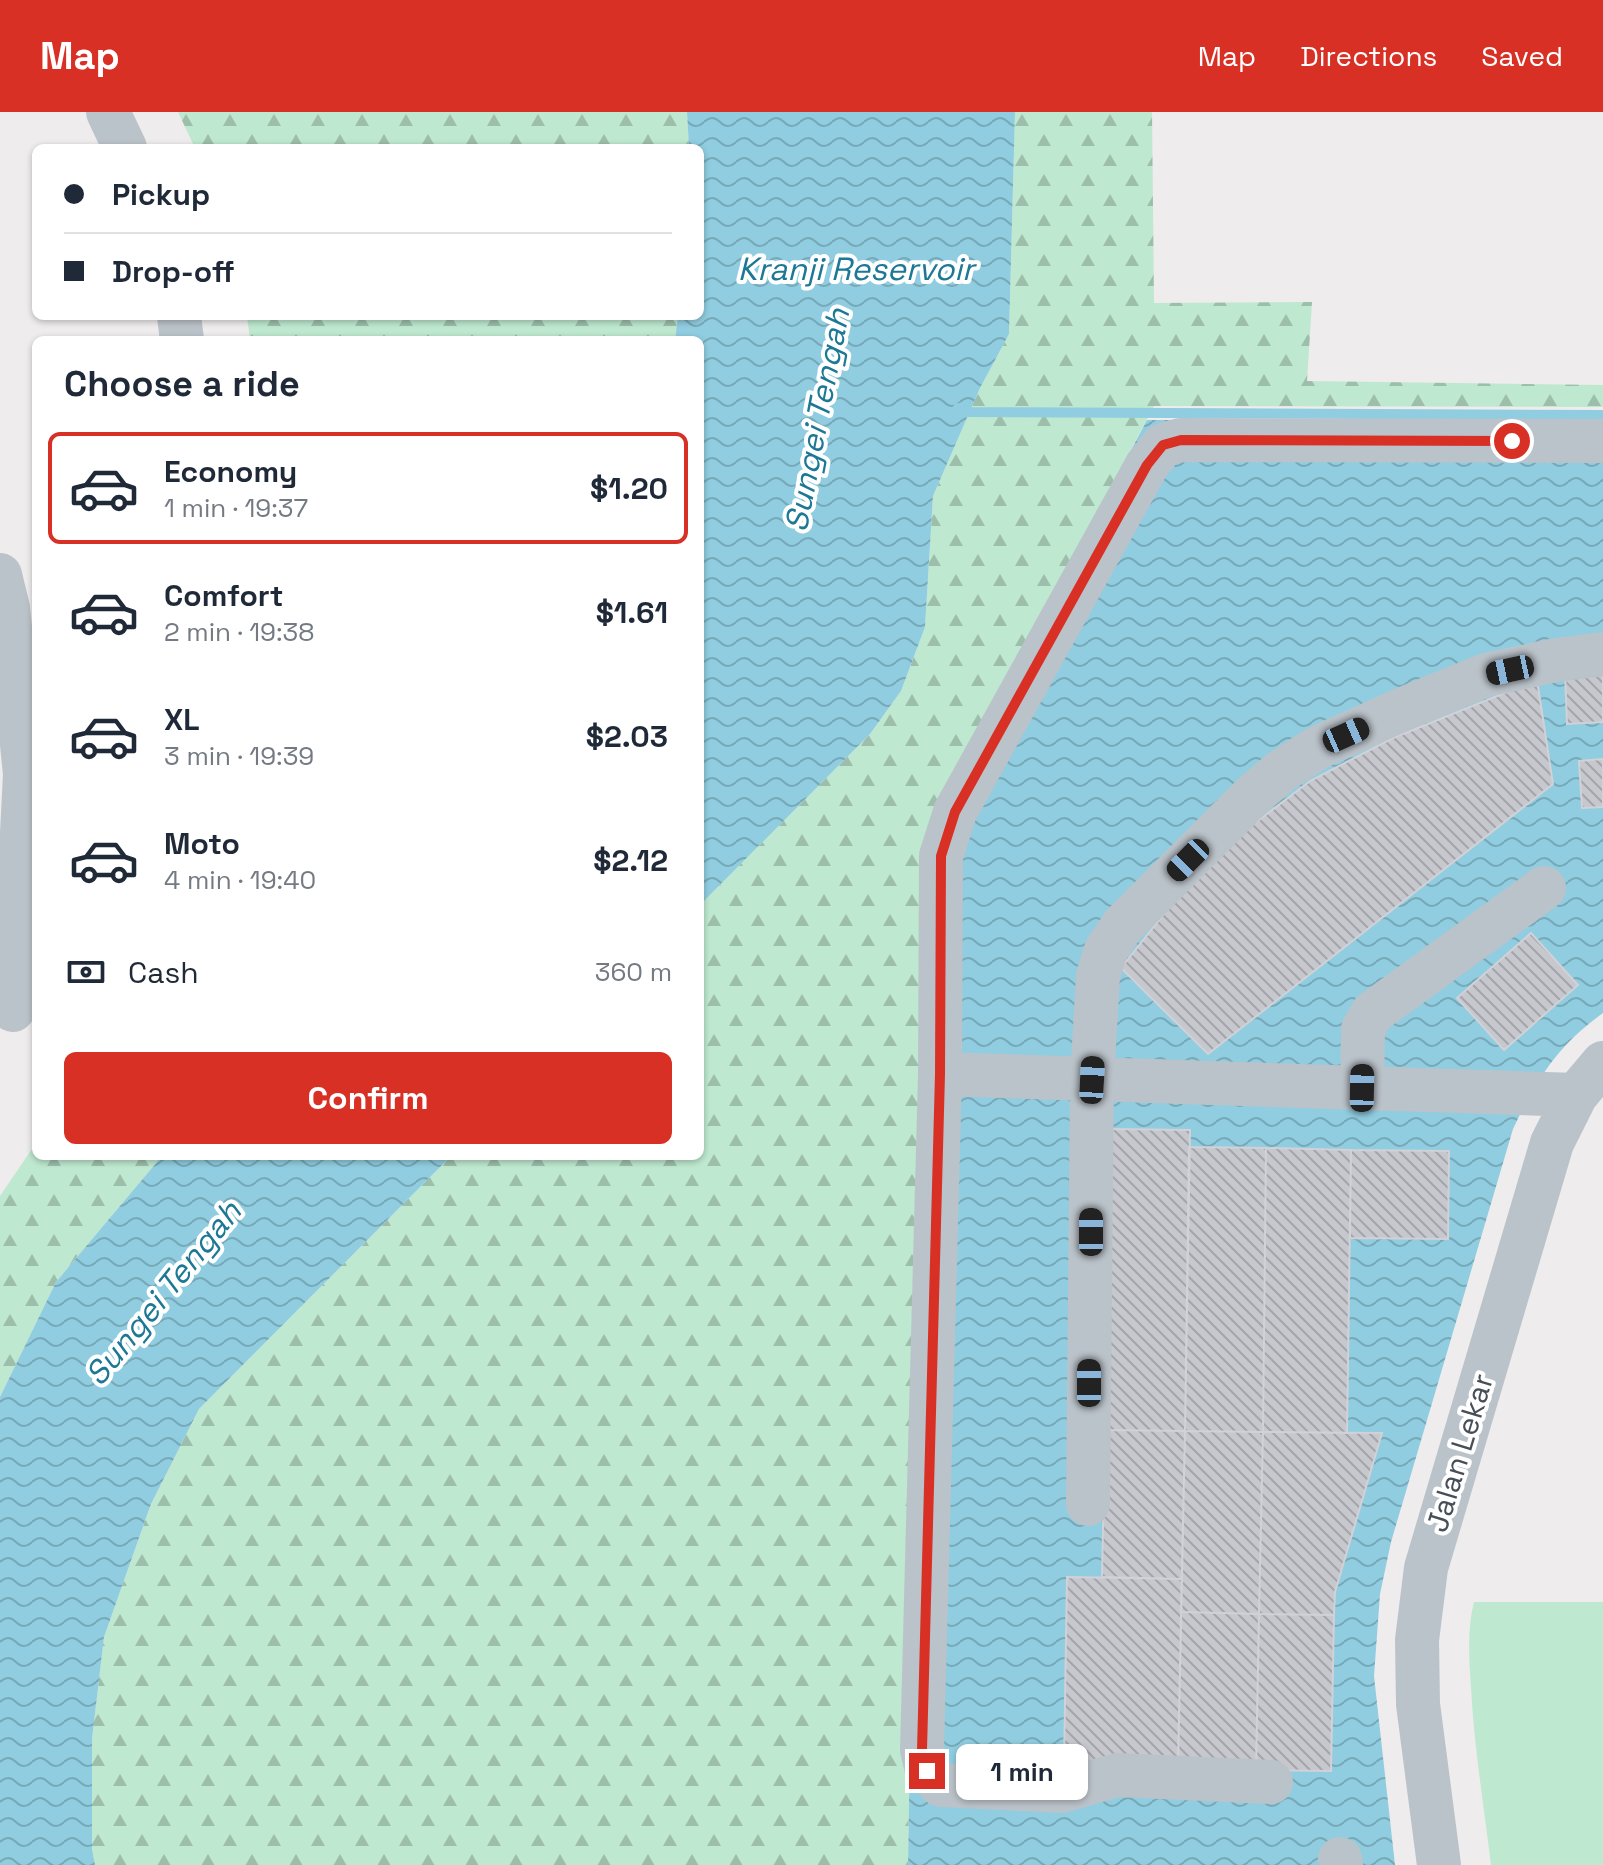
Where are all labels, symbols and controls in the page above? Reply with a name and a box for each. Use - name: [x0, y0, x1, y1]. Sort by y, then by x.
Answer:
- text: Map: [40, 32, 120, 80]
- text: Map: [1198, 38, 1256, 74]
- text: Directions: [1300, 38, 1437, 74]
- text: Saved: [1481, 38, 1563, 74]
- text: Pickup: [112, 175, 210, 214]
- water label: Kranji Reservoir: [738, 249, 977, 289]
- text: Drop-off: [112, 252, 235, 291]
- water label: Sungei Tengah: [776, 304, 858, 535]
- text: Choose a ride: [64, 361, 300, 407]
- route start: [1494, 423, 1530, 459]
- icon: car: [68, 452, 140, 524]
- text: Economy: [164, 452, 297, 491]
- text: $1.20: [590, 469, 668, 508]
- text: 1 min · 19:37: [164, 491, 308, 525]
- icon: car: [68, 576, 140, 648]
- text: Comfort: [164, 576, 283, 615]
- text: $1.61: [596, 593, 668, 632]
- text: 2 min · 19:38: [164, 615, 315, 649]
- car: [1484, 653, 1536, 687]
- icon: car: [68, 700, 140, 772]
- text: XL: [164, 700, 200, 739]
- car: [1319, 714, 1373, 756]
- text: $2.03: [586, 717, 668, 756]
- text: 3 min · 19:39: [164, 739, 314, 773]
- icon: car: [68, 824, 140, 896]
- text: Moto: [164, 824, 240, 863]
- car: [1163, 835, 1213, 885]
- text: $2.12: [593, 841, 668, 880]
- text: 4 min · 19:40: [164, 863, 316, 897]
- icon: cash: [64, 950, 108, 994]
- text: Cash: [128, 953, 199, 992]
- text: 360 m: [595, 955, 672, 989]
- button: Confirm: [64, 1052, 672, 1144]
- car: [1079, 1055, 1105, 1105]
- car: [1350, 1064, 1374, 1112]
- water label: Sungei Tengah: [76, 1191, 251, 1394]
- car: [1079, 1208, 1103, 1256]
- car: [1077, 1359, 1101, 1407]
- street label: Jalan Lekar: [1417, 1369, 1502, 1537]
- callout: 1 min: [955, 1743, 1087, 1799]
- route end: [909, 1753, 945, 1789]
- text: 1 min: [990, 1755, 1054, 1789]

